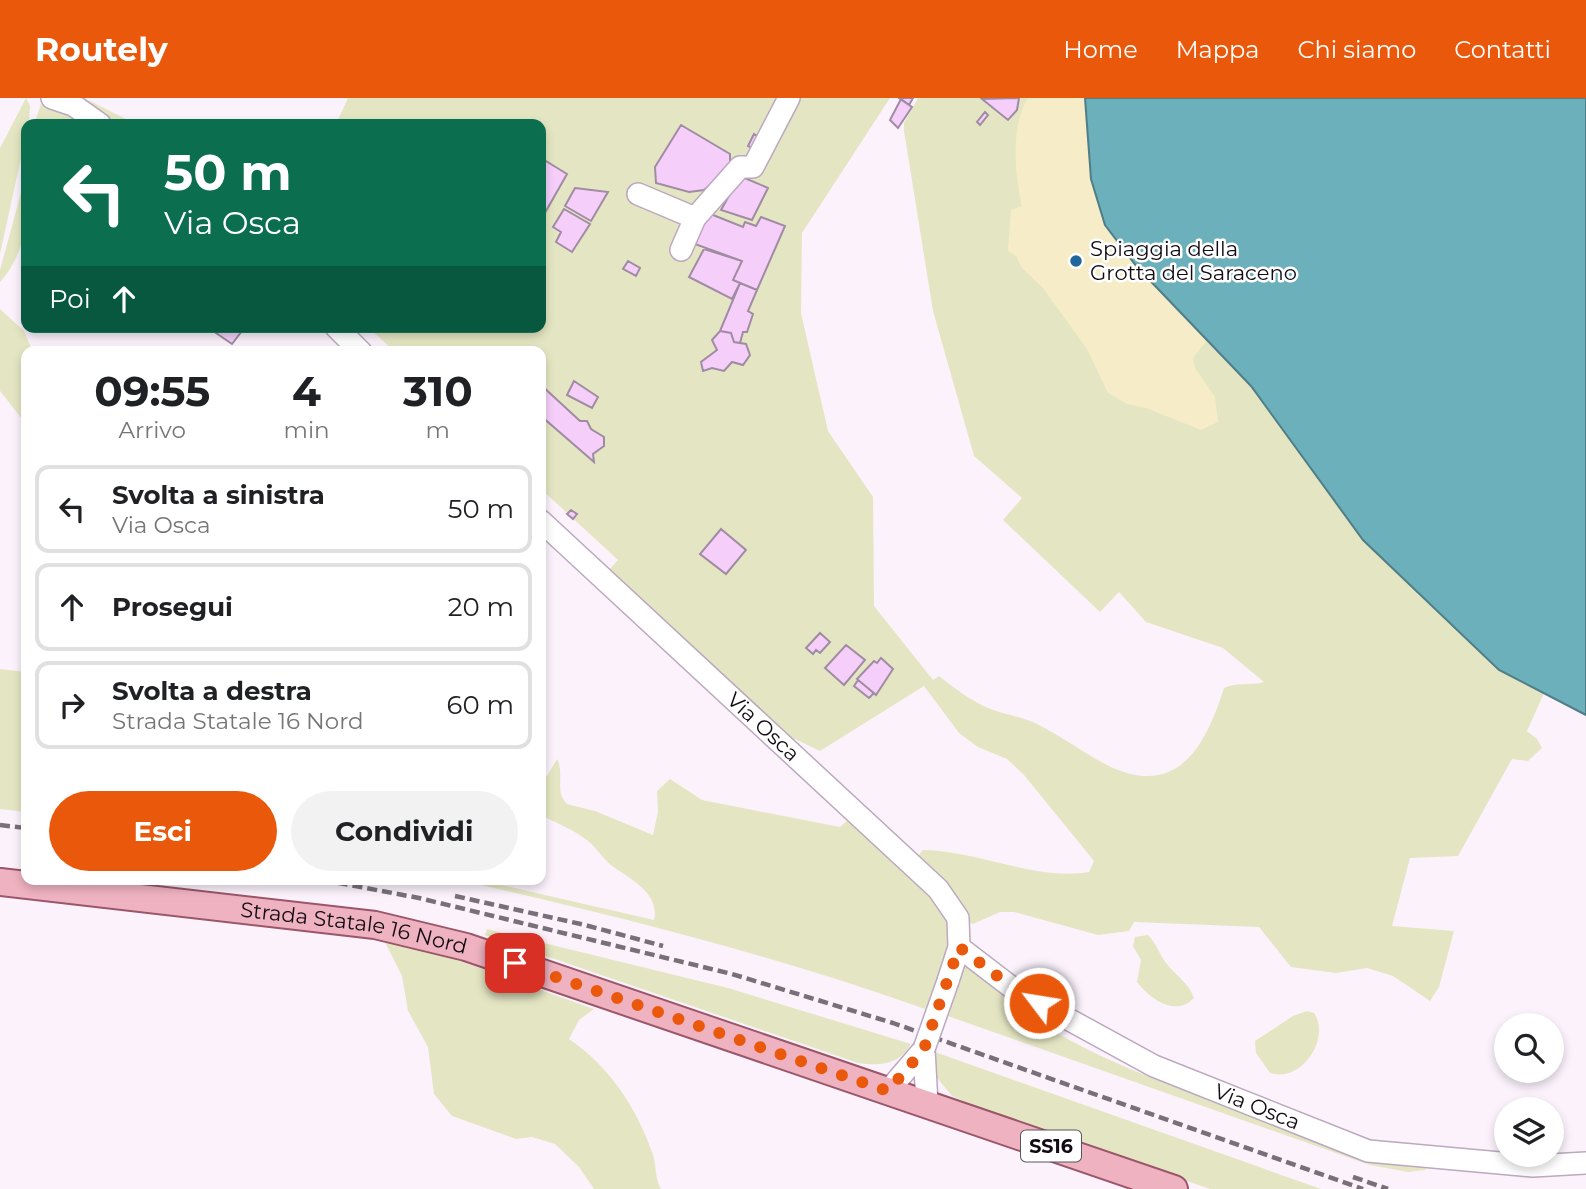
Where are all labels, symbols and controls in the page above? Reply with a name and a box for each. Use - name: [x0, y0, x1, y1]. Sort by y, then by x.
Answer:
- text: Routely: [35, 29, 168, 69]
- text: Home: [1063, 35, 1138, 64]
- text: Mappa: [1176, 35, 1259, 64]
- text: Chi siamo: [1297, 35, 1416, 64]
- text: Contatti: [1454, 35, 1551, 64]
- text: 50 m: [164, 143, 292, 202]
- icon: left: [49, 147, 140, 238]
- text: Via Osca: [164, 203, 301, 242]
- place label: Spiaggia della Grotta del Saraceno: [1090, 236, 1297, 285]
- marker: Spiaggia della Grotta del Saraceno: [1068, 253, 1084, 269]
- icon: ahead: [105, 280, 143, 318]
- text: Poi: [49, 283, 91, 315]
- text: 09:55: [94, 365, 210, 417]
- text: 4: [292, 365, 321, 417]
- text: 310: [403, 365, 473, 417]
- text: Arrivo: [119, 416, 186, 444]
- text: min: [284, 416, 330, 444]
- text: m: [426, 416, 450, 444]
- text: Svolta a sinistra: [112, 479, 325, 511]
- icon: left: [53, 490, 91, 528]
- text: 50 m: [448, 493, 514, 525]
- text: Via Osca: [112, 511, 210, 539]
- icon: ahead: [53, 588, 91, 626]
- text: Prosegui: [112, 591, 233, 623]
- text: 20 m: [448, 591, 514, 623]
- text: Svolta a destra: [112, 675, 312, 707]
- icon: right: [53, 686, 91, 724]
- street label: Via Osca: [722, 687, 805, 766]
- text: 60 m: [447, 689, 514, 721]
- text: Strada Statale 16 Nord: [112, 707, 364, 735]
- button: Esci: [49, 791, 277, 871]
- button: Condividi: [291, 791, 518, 871]
- street label: Strada Statale 16 Nord: [239, 897, 470, 959]
- pin: [485, 933, 545, 993]
- icon: arrive: [496, 944, 534, 982]
- position arrow: [1002, 966, 1076, 1040]
- map controls: [1494, 1013, 1564, 1167]
- button: search: [1494, 1013, 1564, 1083]
- street label: Via Osca: [1211, 1078, 1304, 1135]
- button: layers: [1494, 1097, 1564, 1167]
- road number: SS16: [1021, 1130, 1081, 1162]

